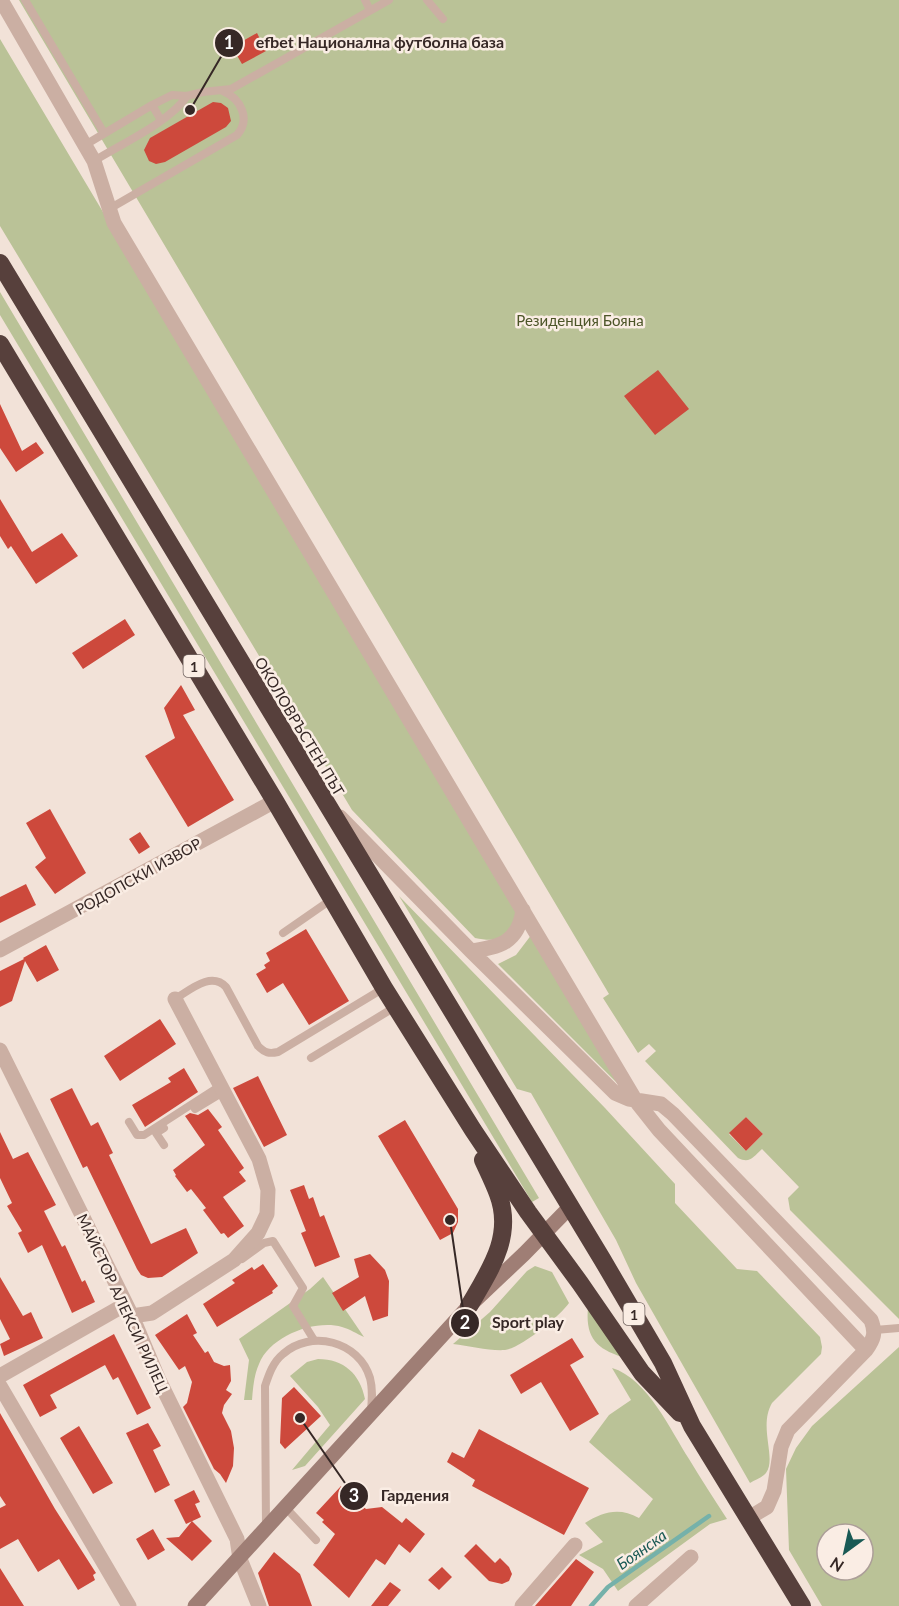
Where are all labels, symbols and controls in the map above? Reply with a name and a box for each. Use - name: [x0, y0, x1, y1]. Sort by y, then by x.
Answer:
- callout: efbet Национална футболна база: [214, 26, 516, 60]
- text: 1: [224, 31, 234, 53]
- text: efbet Национална футболна база: [256, 32, 504, 51]
- park label: Резиденция Бояна: [516, 311, 644, 329]
- street label: ОКОЛОВРЪСТЕН ПЪТ: [251, 653, 349, 799]
- road number: 1: [184, 655, 204, 677]
- street label: РОДОПСКИ ИЗВОР: [72, 834, 204, 918]
- street label: МАЙСТОР АЛЕКСИ РИЛЕЦ: [74, 1211, 173, 1396]
- road number: 1: [624, 1303, 644, 1325]
- callout: Sport play: [450, 1306, 576, 1340]
- text: 2: [460, 1311, 470, 1333]
- text: Sport play: [492, 1312, 565, 1331]
- callout: Гардения: [339, 1479, 461, 1513]
- text: 3: [349, 1484, 359, 1506]
- text: Гардения: [381, 1485, 449, 1504]
- north arrow: [815, 1522, 875, 1582]
- water label: Боянска: [612, 1525, 670, 1573]
- text: N: [826, 1554, 847, 1576]

